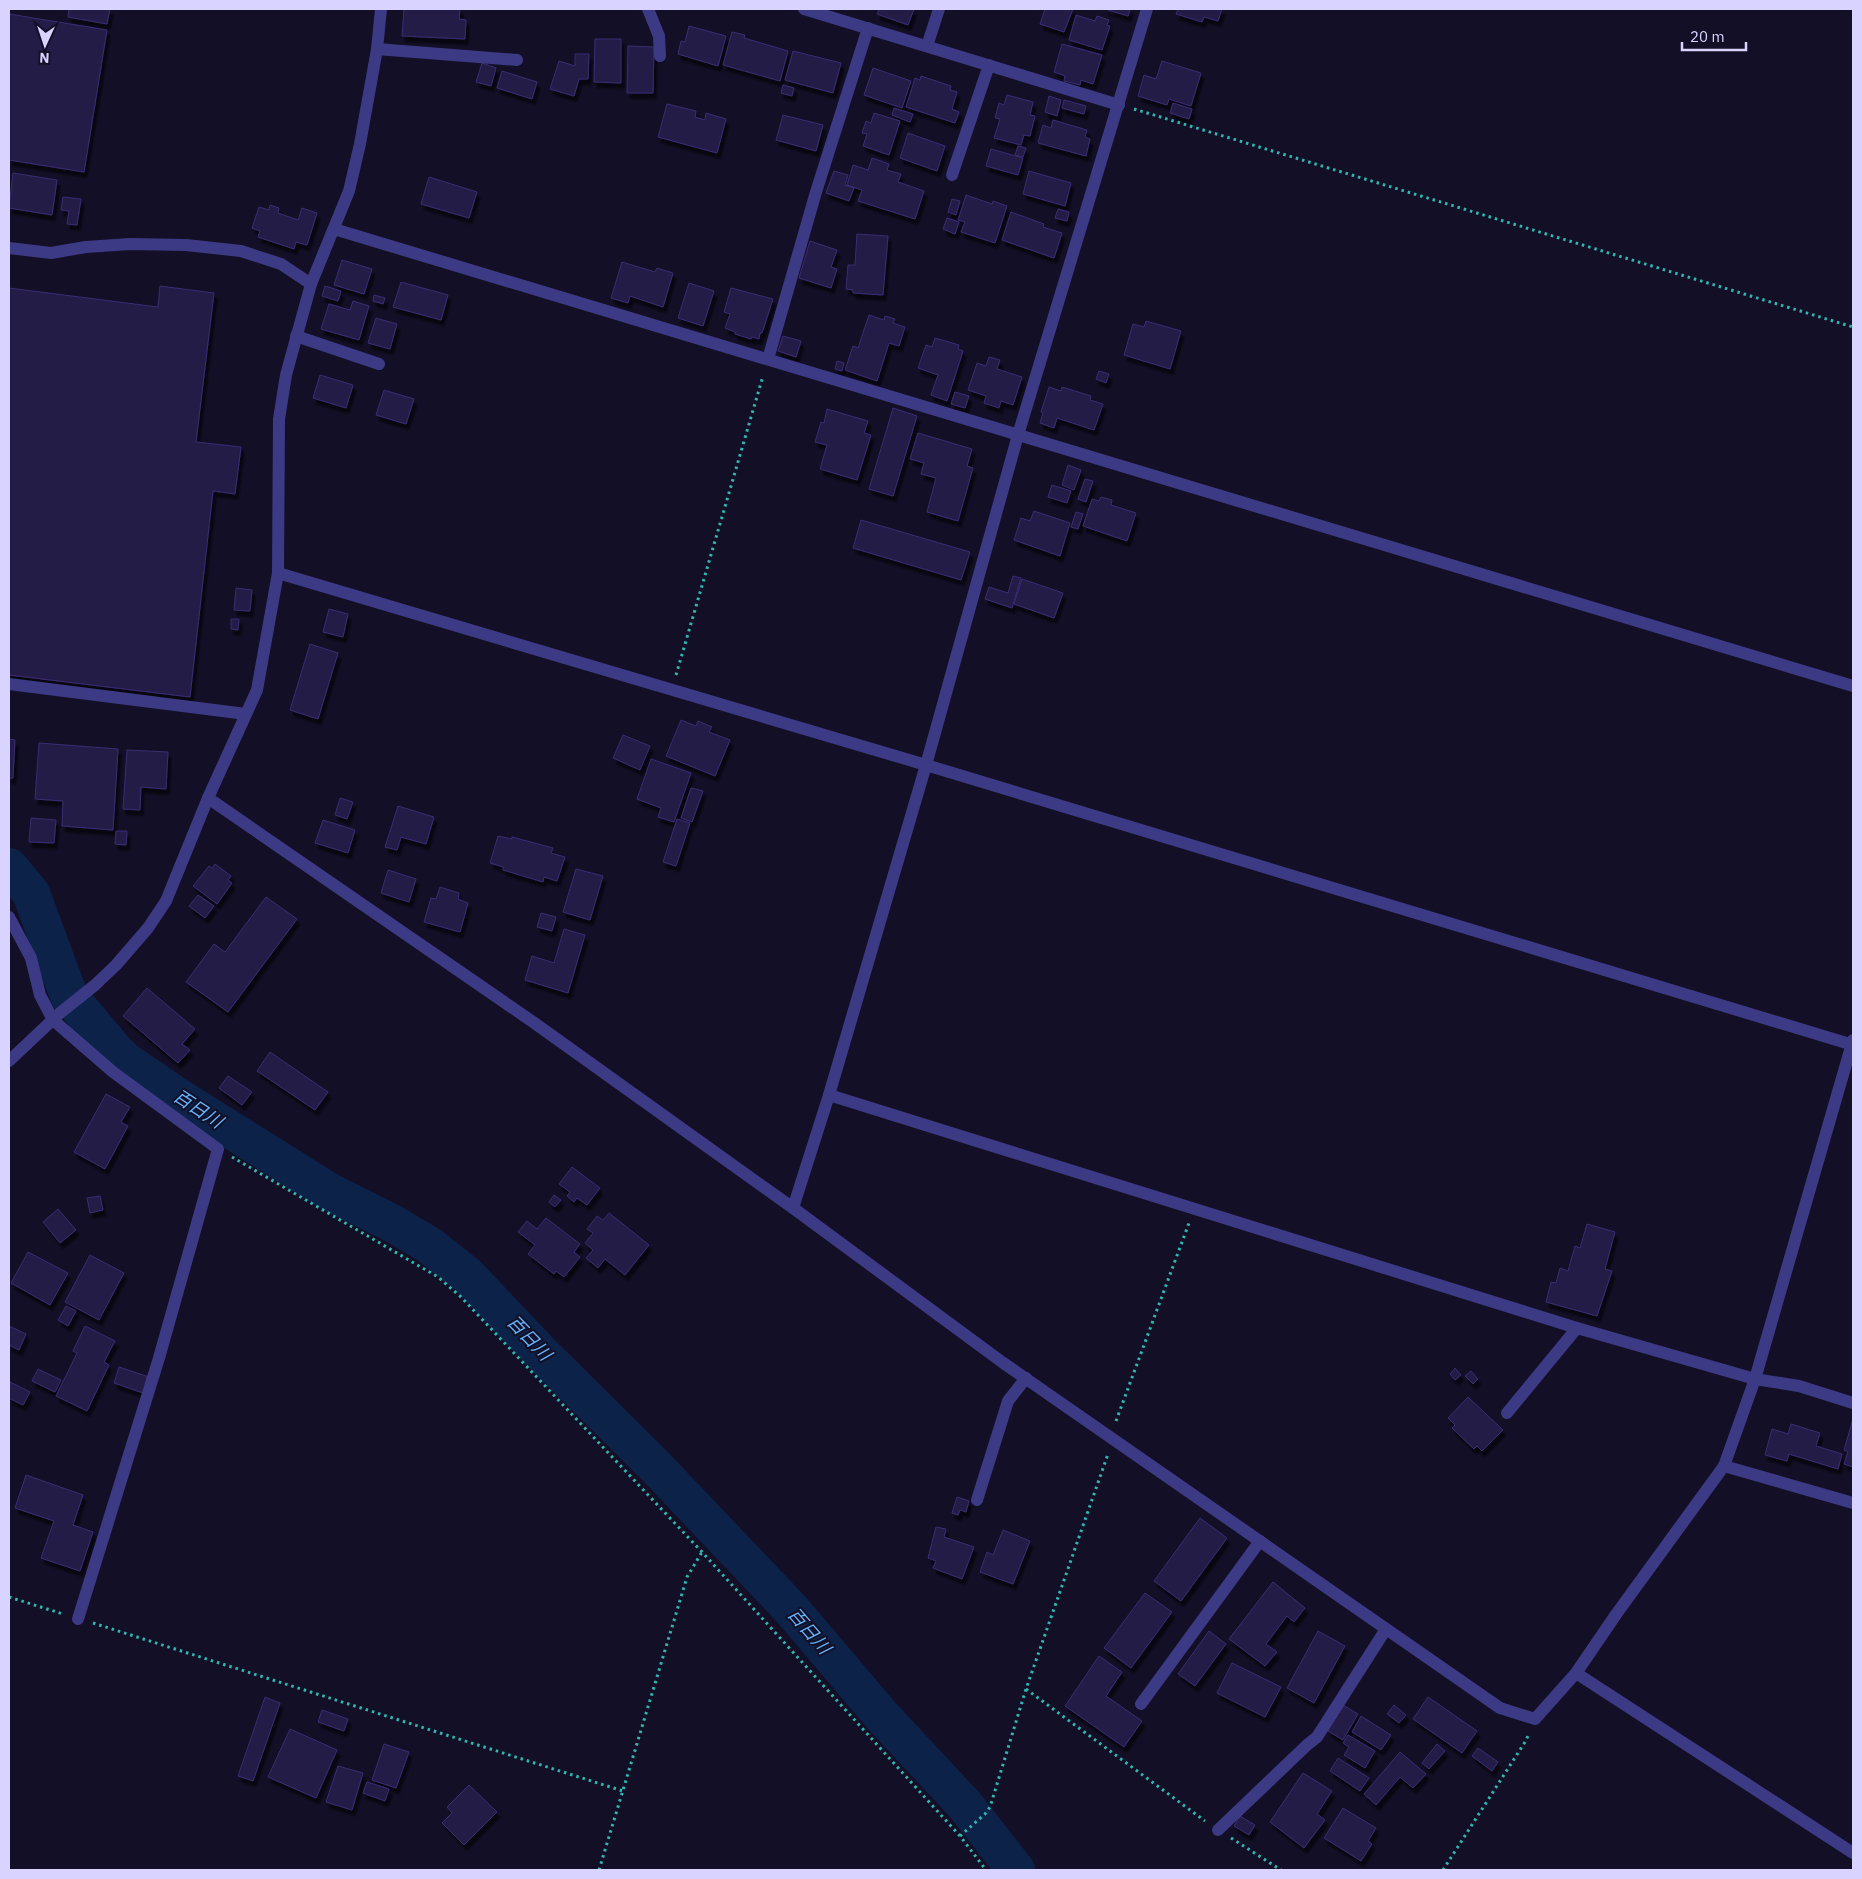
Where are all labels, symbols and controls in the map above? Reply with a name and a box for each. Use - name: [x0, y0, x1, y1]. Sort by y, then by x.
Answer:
- north arrow: [20, 20, 70, 70]
- scale bar: [1682, 20, 1746, 52]
- text: 20 m: [1690, 27, 1725, 46]
- text: N: [39, 49, 50, 67]
- water label: 百日川: [169, 1084, 229, 1134]
- water label: 百日川: [502, 1310, 558, 1367]
- water label: 百日川: [783, 1603, 837, 1660]

